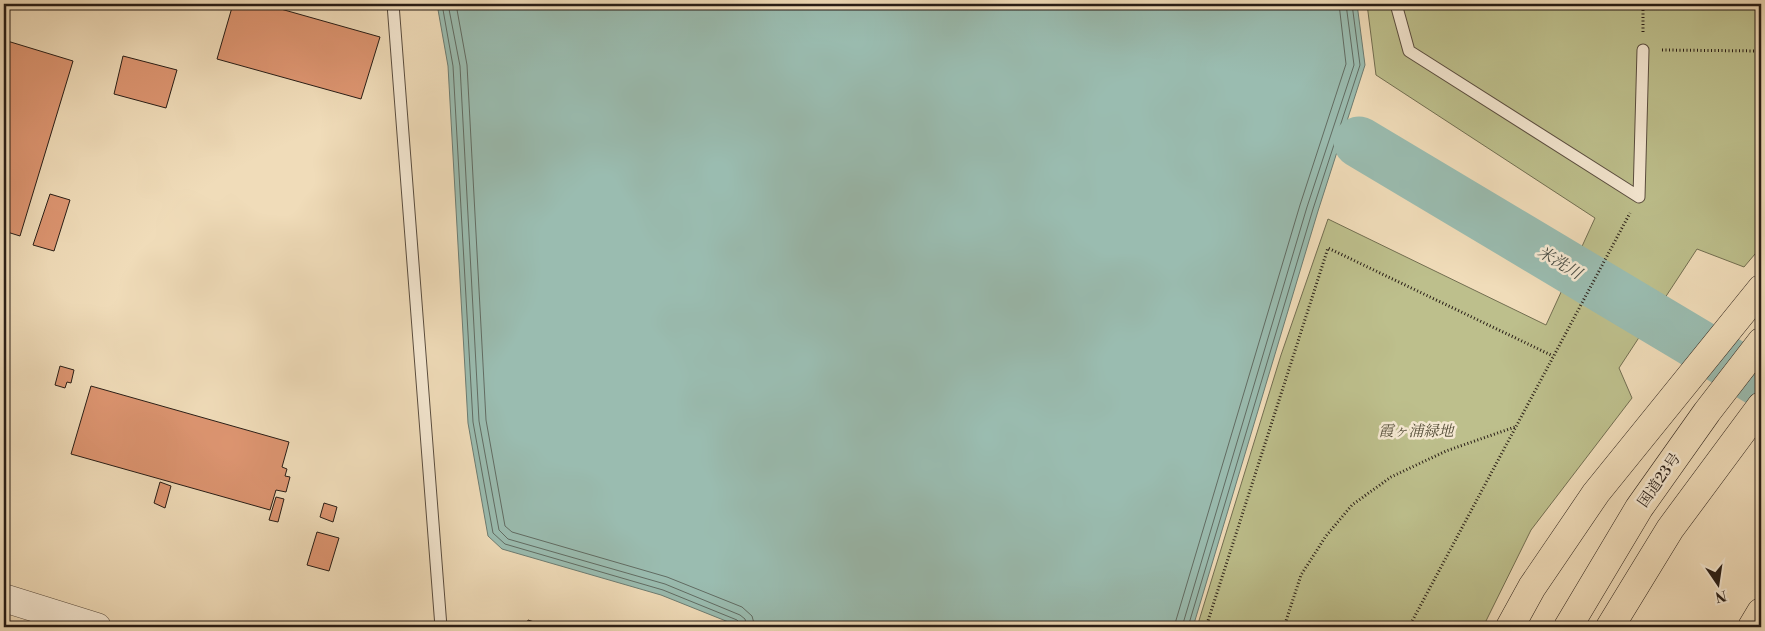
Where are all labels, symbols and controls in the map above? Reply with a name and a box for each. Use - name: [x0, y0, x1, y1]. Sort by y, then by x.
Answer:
- water label: 米洗川: [1534, 242, 1587, 285]
- park label: 霞ヶ浦緑地: [1378, 422, 1455, 441]
- street label: 国道23号: [1634, 450, 1685, 511]
- north arrow: [1692, 558, 1742, 608]
- text: N: [1713, 586, 1728, 606]

